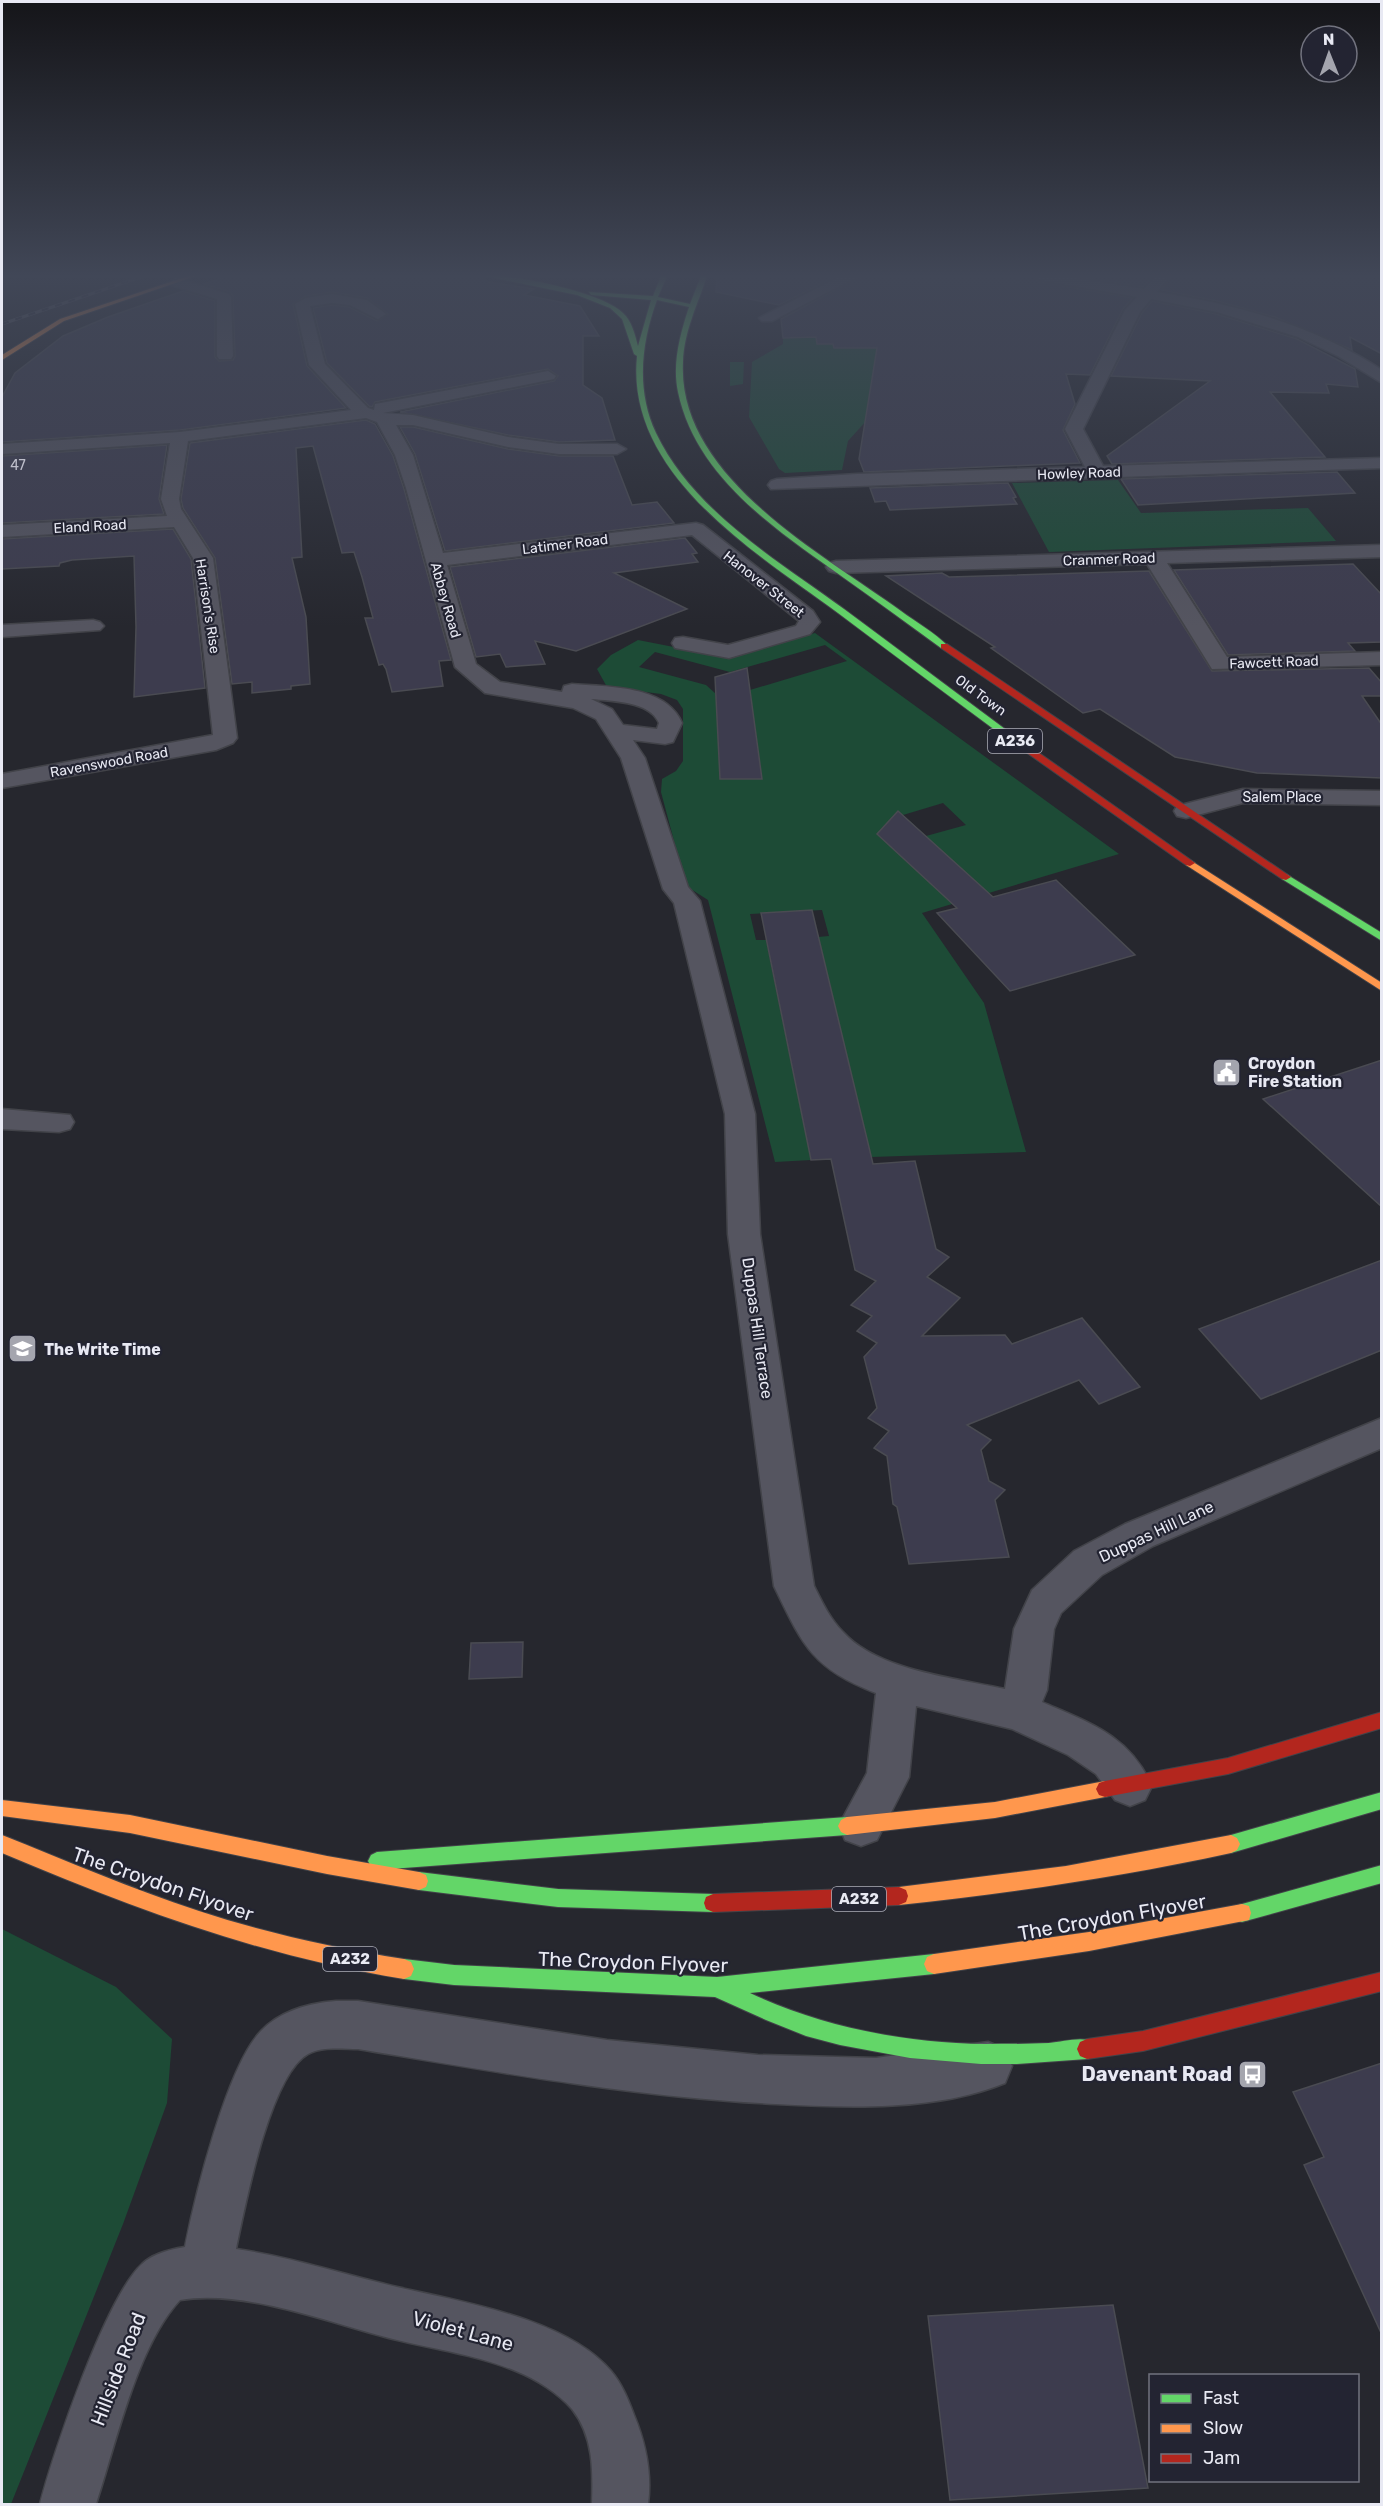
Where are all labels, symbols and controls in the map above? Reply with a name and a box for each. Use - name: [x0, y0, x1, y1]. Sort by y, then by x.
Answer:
- north arrow: [1299, 24, 1359, 84]
- text: N: [1323, 30, 1335, 49]
- house number: 47: [10, 457, 26, 474]
- street label: Howley Road: [1037, 464, 1121, 483]
- street label: Eland Road: [53, 516, 127, 537]
- street label: Latimer Road: [521, 531, 609, 558]
- street label: Hanover Street: [720, 547, 808, 622]
- street label: Cranmer Road: [1062, 549, 1156, 570]
- street label: Harrison's Rise: [192, 557, 223, 655]
- street label: Abbey Road: [427, 561, 464, 640]
- street label: Fawcett Road: [1229, 652, 1319, 673]
- street label: Old Town: [952, 671, 1009, 720]
- road number: A236: [988, 729, 1042, 753]
- street label: Ravenswood Road: [49, 744, 169, 781]
- street label: Salem Place: [1242, 789, 1322, 806]
- place label: Croydon Fire Station: [1248, 1054, 1342, 1091]
- public building icon: Croydon Fire Station: [1211, 1056, 1243, 1088]
- street label: Duppas Hill Terrace: [738, 1256, 777, 1400]
- school or university icon: The Write Time: [7, 1333, 39, 1365]
- place label: The Write Time: [44, 1340, 161, 1359]
- street label: Duppas Hill Lane: [1096, 1497, 1217, 1566]
- street label: The Croydon Flyover: [69, 1842, 257, 1926]
- road number: A232: [832, 1887, 886, 1911]
- street label: The Croydon Flyover: [1016, 1889, 1208, 1945]
- road number: A232: [323, 1947, 377, 1971]
- street label: The Croydon Flyover: [538, 1947, 729, 1977]
- bus stop icon: Davenant Road: [1237, 2058, 1269, 2090]
- place label: Davenant Road: [1081, 2062, 1232, 2086]
- street label: Violet Lane: [410, 2306, 516, 2356]
- street label: Hillside Road: [85, 2309, 151, 2429]
- legend: [1149, 2374, 1359, 2482]
- text: Fast: [1203, 2387, 1239, 2409]
- text: Slow: [1203, 2417, 1243, 2439]
- text: Jam: [1203, 2447, 1240, 2469]

